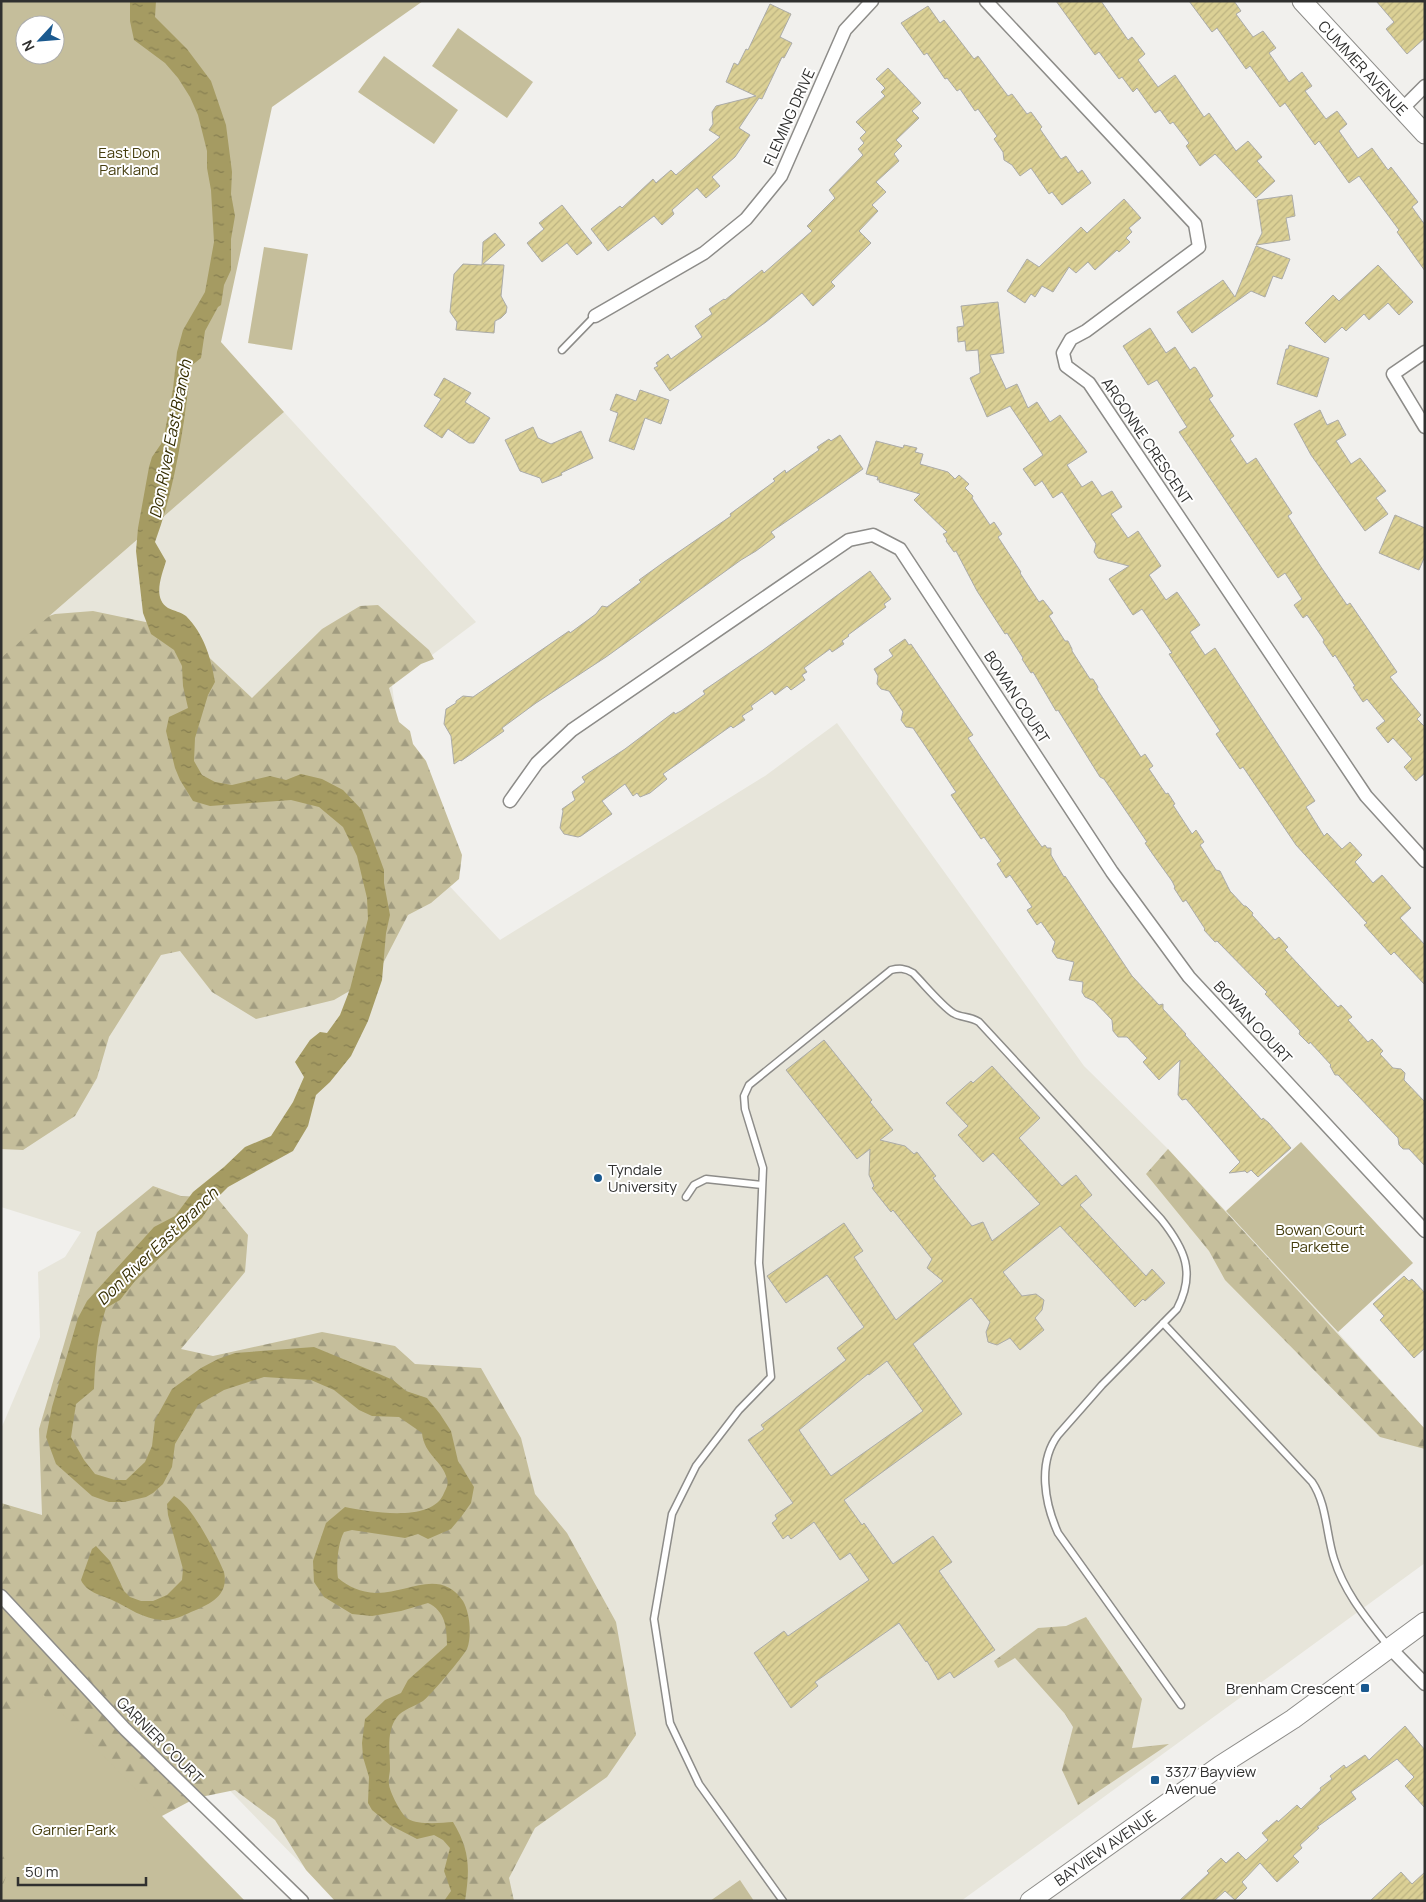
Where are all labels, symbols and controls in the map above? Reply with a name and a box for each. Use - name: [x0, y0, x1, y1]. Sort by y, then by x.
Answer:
- north arrow: [15, 15, 65, 65]
- street label: CUMMER AVENUE: [1313, 16, 1413, 120]
- text: N: [17, 37, 39, 55]
- street label: FLEMING DRIVE: [758, 65, 820, 169]
- park label: East Don Parkland: [98, 142, 160, 180]
- water label: Don River East Branch: [144, 357, 196, 520]
- street label: ARGONNE CRESCENT: [1097, 374, 1197, 508]
- street label: BOWAN COURT: [979, 647, 1055, 747]
- street label: BOWAN COURT: [1209, 976, 1297, 1068]
- place label: Tyndale University: [608, 1159, 677, 1197]
- marker: Tyndale University: [592, 1172, 604, 1184]
- water label: Don River East Branch: [92, 1182, 223, 1310]
- park label: Bowan Court Parkette: [1275, 1219, 1365, 1257]
- place label: Brenham Crescent: [1226, 1678, 1355, 1699]
- marker: Brenham Crescent: [1359, 1682, 1371, 1694]
- street label: GARNIER COURT: [112, 1692, 208, 1788]
- place label: 3377 Bayview Avenue: [1165, 1761, 1257, 1799]
- marker: 3377 Bayview Avenue: [1149, 1774, 1161, 1786]
- street label: BAYVIEW AVENUE: [1050, 1805, 1160, 1891]
- park label: Garnier Park: [32, 1819, 116, 1840]
- scale bar: [18, 1854, 145, 1886]
- text: 50 m: [25, 1861, 59, 1882]

